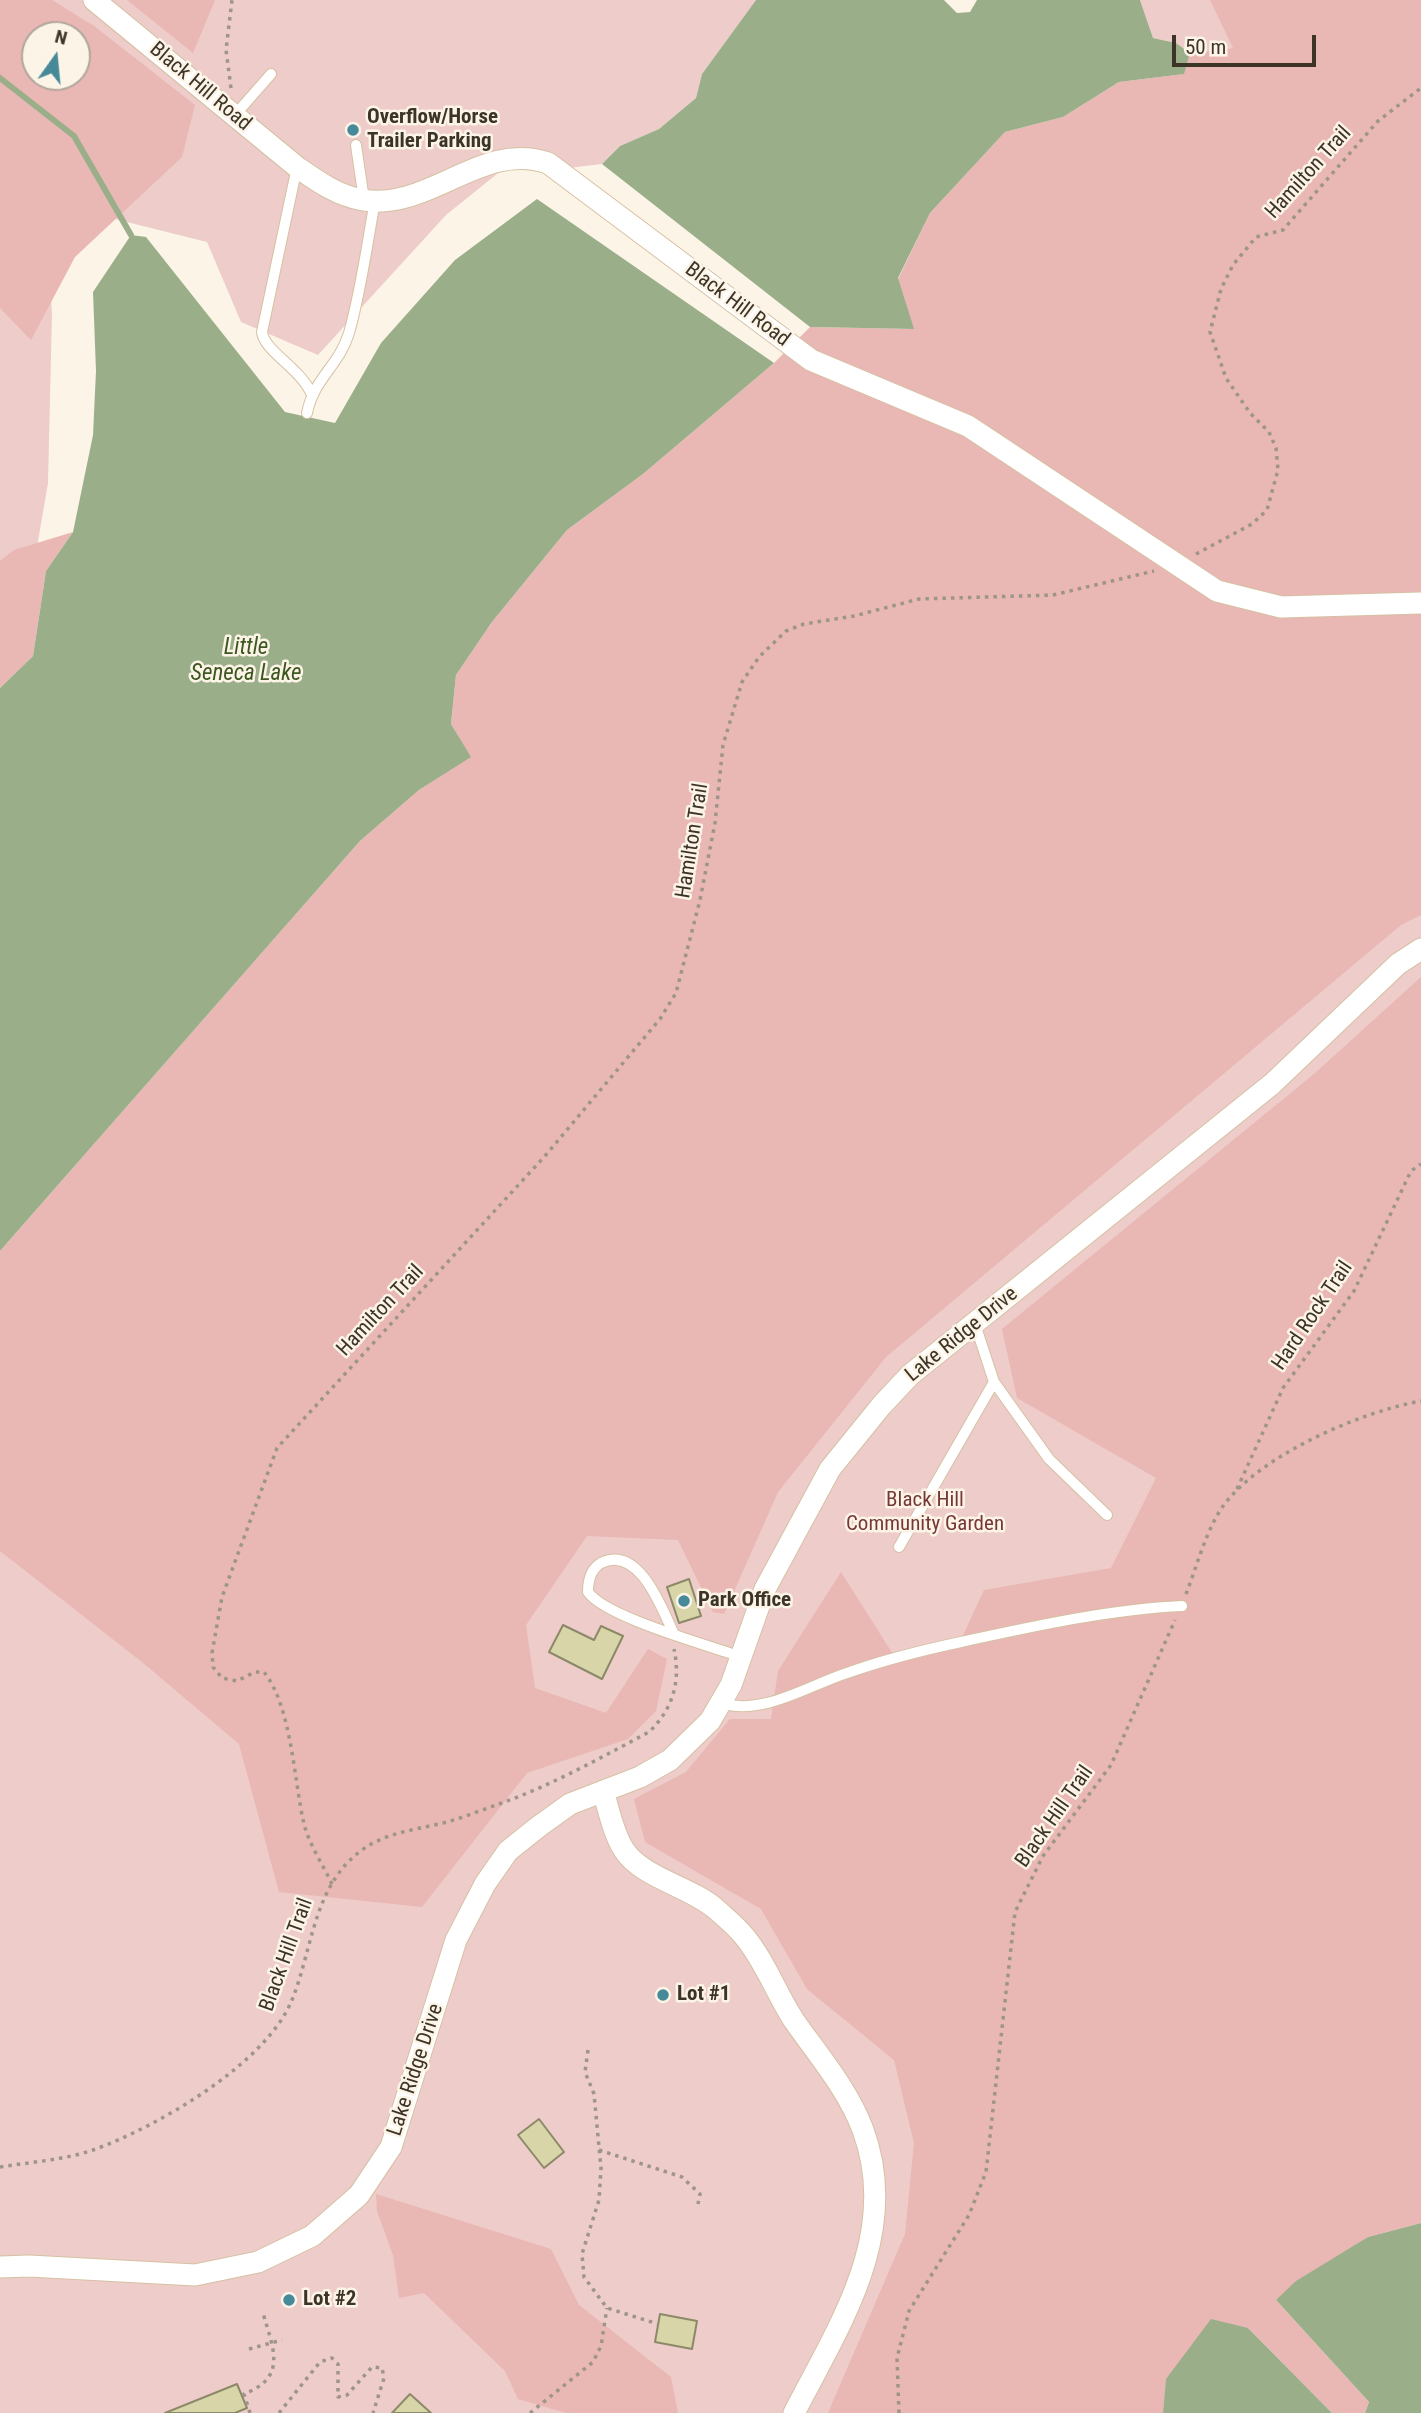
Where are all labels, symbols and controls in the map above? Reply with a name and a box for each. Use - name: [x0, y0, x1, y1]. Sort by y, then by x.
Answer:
- north arrow: [21, 21, 91, 91]
- scale bar: [1176, 21, 1320, 65]
- text: N: [52, 25, 70, 50]
- text: 50 m: [1185, 35, 1226, 59]
- street label: Black Hill Road: [144, 37, 256, 137]
- place label: Overflow/Horse Trailer Parking: [367, 105, 498, 155]
- street label: Hamilton Trail: [1261, 121, 1357, 225]
- marker: Overflow/Horse Trailer Parking: [345, 122, 361, 138]
- street label: Black Hill Road: [680, 257, 794, 353]
- water label: Little Seneca Lake: [190, 634, 302, 688]
- street label: Hamilton Trail: [671, 782, 715, 900]
- street label: Hard Rock Trail: [1267, 1257, 1359, 1375]
- street label: Hamilton Trail: [332, 1260, 430, 1362]
- street label: Lake Ridge Drive: [901, 1282, 1023, 1388]
- park label: Black Hill Community Garden: [846, 1488, 1004, 1538]
- place label: Park Office: [698, 1588, 791, 1614]
- marker: Park Office: [676, 1593, 692, 1609]
- street label: Black Hill Trail: [1011, 1761, 1099, 1873]
- street label: Black Hill Trail: [255, 1895, 319, 2015]
- place label: Lot #1: [677, 1982, 730, 2008]
- marker: Lot #1: [655, 1987, 671, 2003]
- street label: Lake Ridge Drive: [383, 2001, 449, 2139]
- place label: Lot #2: [303, 2287, 356, 2313]
- marker: Lot #2: [281, 2292, 297, 2308]

